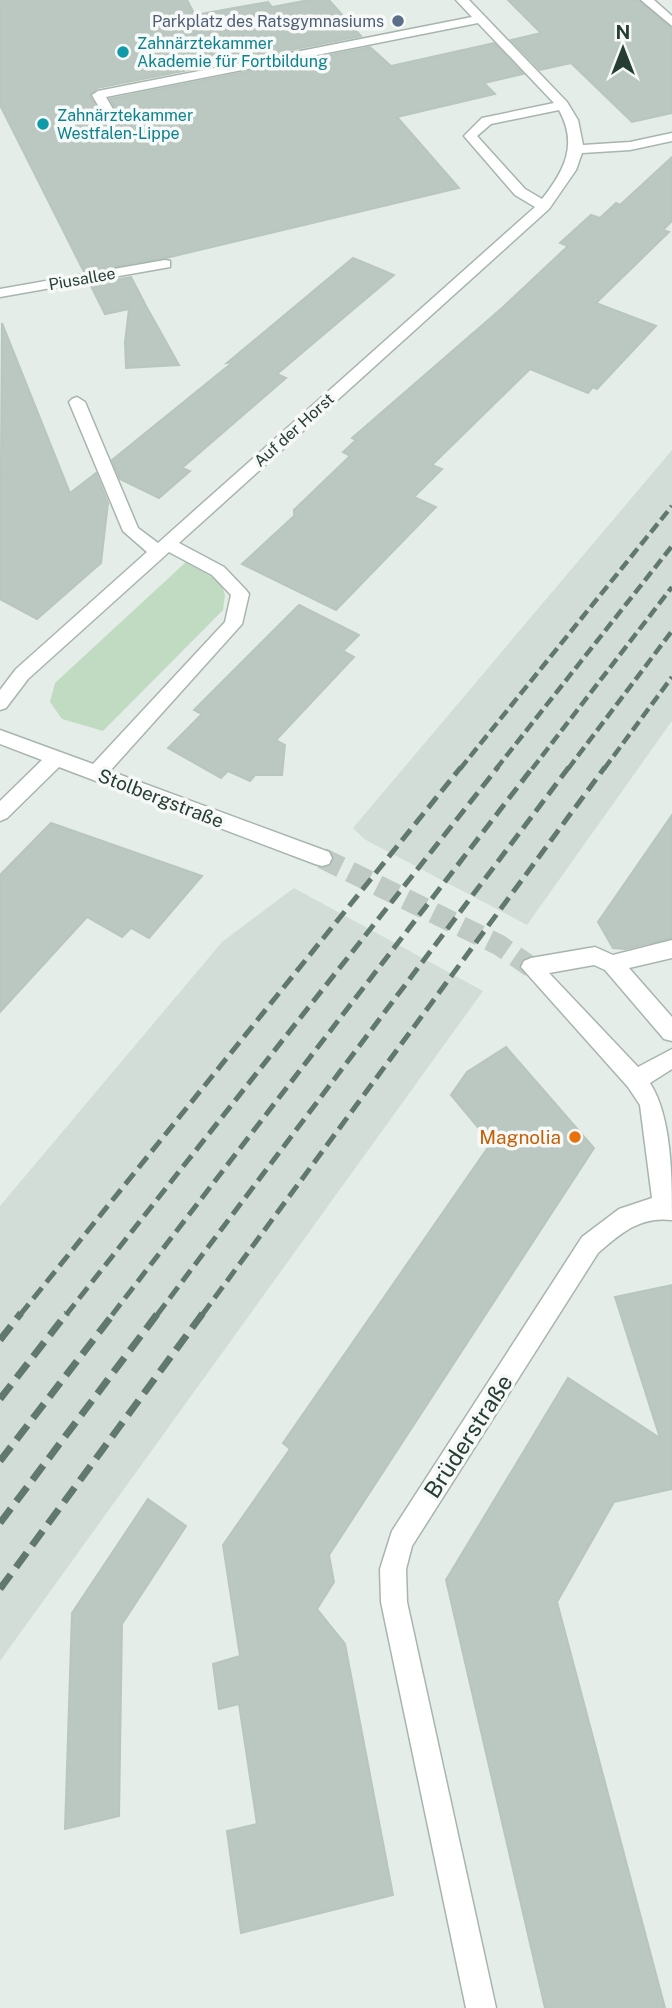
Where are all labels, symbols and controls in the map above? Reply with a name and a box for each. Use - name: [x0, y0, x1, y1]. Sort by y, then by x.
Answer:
- place label: Parkplatz des Ratsgymnasiums: [152, 12, 384, 31]
- marker: Parkplatz des Ratsgymnasiums: [390, 13, 406, 29]
- north arrow: [588, 14, 658, 84]
- text: N: [616, 21, 630, 43]
- place label: Zahnärztekammer Akademie für Fortbildung: [137, 34, 328, 71]
- marker: Zahnärztekammer Akademie für Fortbildung: [115, 44, 131, 60]
- place label: Zahnärztekammer Westfalen-Lippe: [57, 106, 193, 143]
- marker: Zahnärztekammer Westfalen-Lippe: [35, 116, 51, 132]
- street label: Piusallee: [47, 264, 117, 294]
- street label: Auf der Horst: [250, 389, 338, 471]
- street label: Stolbergstraße: [95, 764, 227, 832]
- place label: Magnolia: [479, 1126, 561, 1148]
- marker: Magnolia: [567, 1129, 583, 1145]
- street label: Brüderstraße: [418, 1369, 518, 1503]

